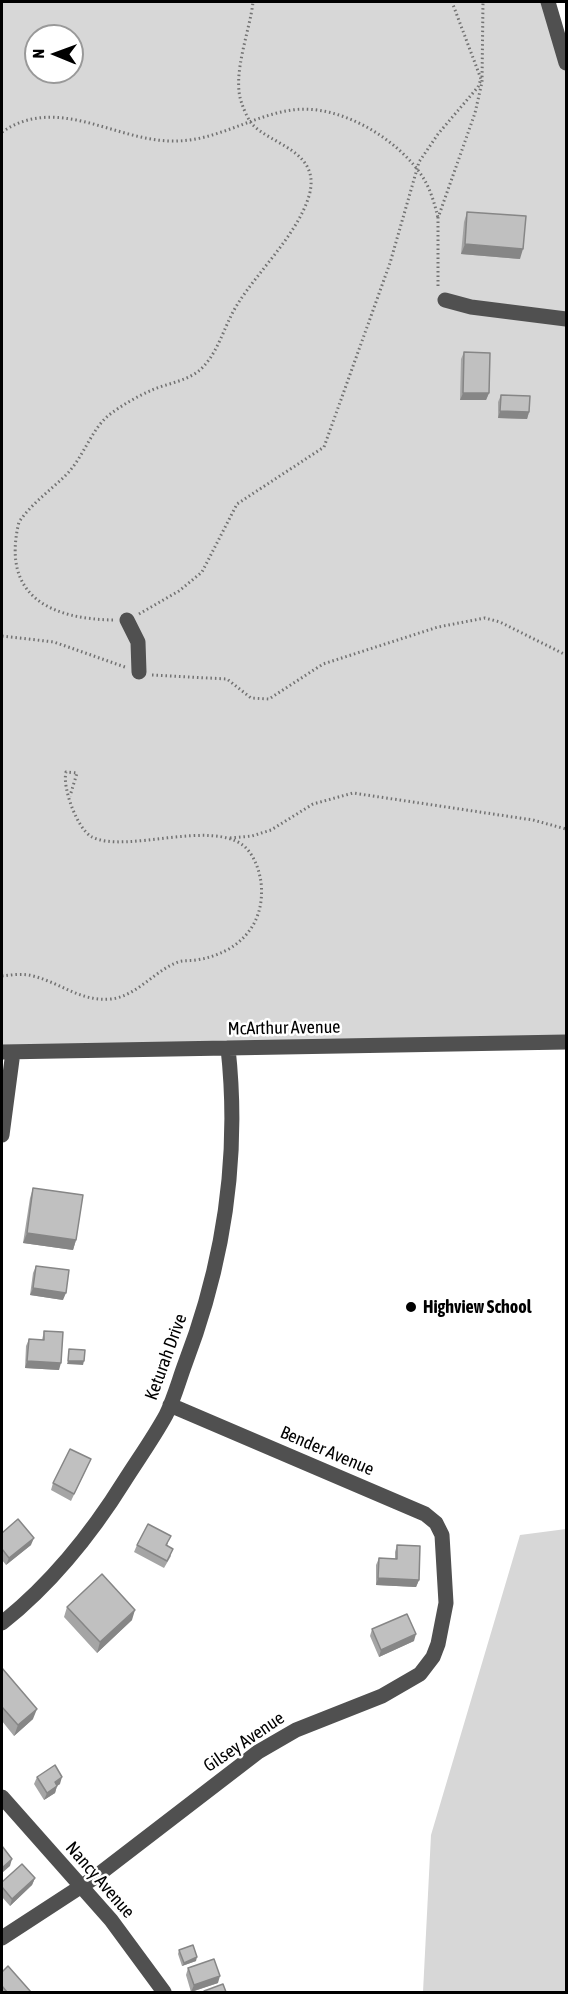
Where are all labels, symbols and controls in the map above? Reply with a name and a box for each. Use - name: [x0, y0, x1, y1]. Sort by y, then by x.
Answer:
- north arrow: [24, 24, 84, 84]
- text: N: [29, 49, 47, 59]
- street label: McArthur Avenue: [227, 1016, 341, 1040]
- place label: Highview School: [423, 1296, 531, 1318]
- marker: Highview School: [404, 1300, 418, 1314]
- street label: Keturah Drive: [140, 1311, 192, 1403]
- street label: Bender Avenue: [277, 1422, 377, 1480]
- street label: Gilsey Avenue: [200, 1707, 288, 1777]
- street label: Nancy Avenue: [61, 1837, 139, 1923]

